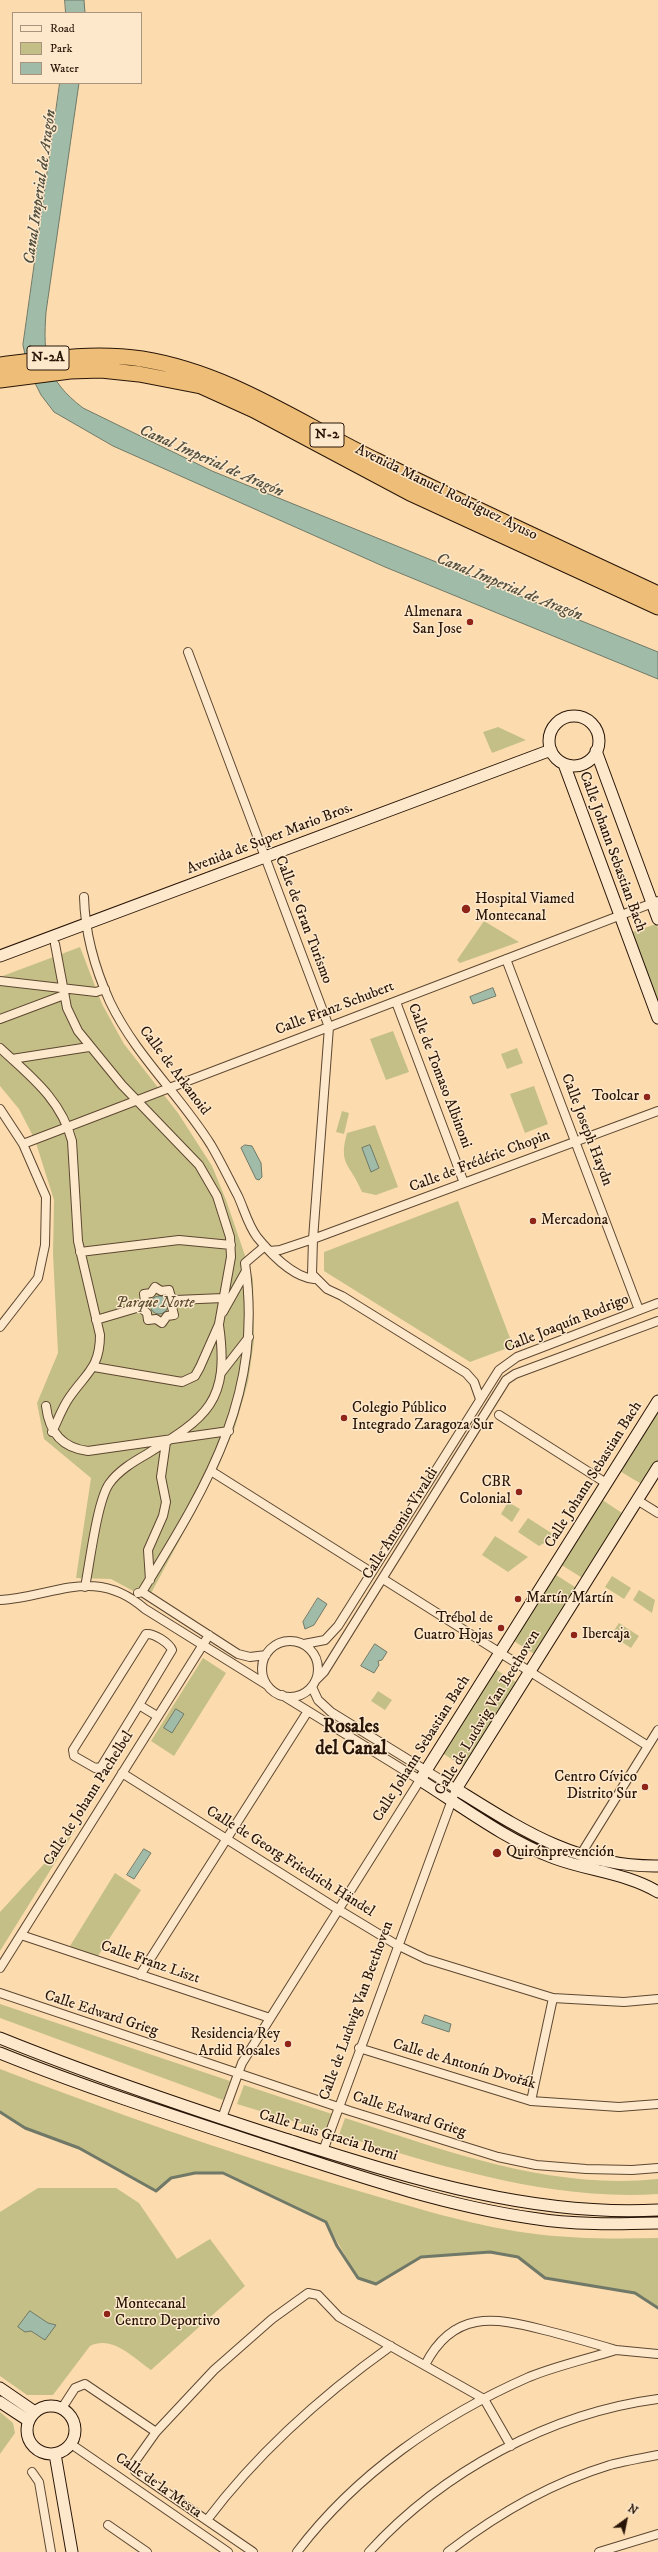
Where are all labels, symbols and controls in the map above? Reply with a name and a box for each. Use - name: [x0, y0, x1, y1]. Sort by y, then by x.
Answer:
- legend: [12, 12, 142, 84]
- text: Road: [50, 21, 75, 36]
- text: Park: [50, 41, 72, 56]
- text: Water: [50, 61, 79, 76]
- water label: Canal Imperial de Aragón: [21, 108, 61, 266]
- road number: N-2A: [27, 346, 69, 370]
- water label: Canal Imperial de Aragón: [136, 422, 286, 502]
- road number: N-2: [310, 423, 344, 447]
- street label: Avenida Manuel Rodríguez Ayuso: [352, 441, 540, 545]
- water label: Canal Imperial de Aragón: [433, 550, 585, 626]
- place label: Almenara San Jose: [404, 604, 462, 639]
- marker: Almenara San Jose: [465, 617, 475, 627]
- street label: Calle Johann Sebastian Bach: [575, 769, 649, 935]
- street label: Avenida de Super Mario Bros.: [184, 799, 356, 879]
- street label: Calle de Gran Turismo: [270, 853, 336, 987]
- place label: Hospital Viamed Montecanal: [475, 891, 574, 926]
- marker: Hospital Viamed Montecanal: [460, 903, 472, 915]
- street label: Calle Franz Schubert: [273, 978, 397, 1040]
- street label: Calle de Tomaso Albinoni: [403, 1001, 475, 1151]
- street label: Calle de Arkanoid: [135, 1023, 213, 1119]
- street label: Calle Joseph Haydn: [556, 1071, 616, 1189]
- place label: Toolcar: [592, 1088, 639, 1106]
- marker: Toolcar: [642, 1092, 652, 1102]
- street label: Calle de Frédéric Chopin: [407, 1127, 553, 1197]
- place label: Mercadona: [541, 1212, 608, 1230]
- marker: Mercadona: [528, 1216, 538, 1226]
- street label: Calle Joaquín Rodrigo: [502, 1291, 632, 1357]
- park label: Parque Norte: [116, 1295, 194, 1313]
- street label: Calle Johann Sebastian Bach: [541, 1398, 647, 1552]
- place label: Colegio Público Integrado Zaragoza Sur: [352, 1400, 494, 1435]
- marker: Colegio Público Integrado Zaragoza Sur: [339, 1413, 349, 1423]
- street label: Calle Antonio Vivaldi: [359, 1465, 443, 1583]
- place label: CBR Colonial: [459, 1474, 511, 1509]
- marker: CBR Colonial: [514, 1487, 524, 1497]
- place label: Martín Martín: [526, 1590, 614, 1608]
- marker: Martín Martín: [513, 1594, 523, 1604]
- place label: Trébol de Cuatro Hojas: [414, 1610, 493, 1645]
- marker: Trébol de Cuatro Hojas: [496, 1623, 506, 1633]
- place label: Ibercaja: [582, 1626, 630, 1644]
- street label: Calle de Ludwig Van Beethoven: [431, 1627, 545, 1799]
- marker: Ibercaja: [569, 1630, 579, 1640]
- street label: Calle Johann Sebastian Bach: [369, 1672, 475, 1826]
- district label: Rosales del Canal: [315, 1717, 387, 1761]
- street label: Calle de Johann Pachelbel: [40, 1728, 138, 1870]
- place label: Centro Cívico Distrito Sur: [554, 1769, 637, 1804]
- marker: Centro Cívico Distrito Sur: [640, 1782, 650, 1792]
- street label: Calle de Georg Friedrich Händel: [202, 1803, 378, 1921]
- place label: Quirónprevención: [506, 1844, 614, 1862]
- marker: Quirónprevención: [491, 1847, 503, 1859]
- street label: Calle de Ludwig Van Beethoven: [316, 1919, 398, 2103]
- street label: Calle Franz Liszt: [98, 1938, 202, 1988]
- street label: Calle Edward Grieg: [42, 1987, 160, 2041]
- place label: Residencia Rey Ardid Rosales: [190, 2026, 280, 2061]
- street label: Calle de Antonín Dvořák: [390, 2036, 538, 2094]
- marker: Residencia Rey Ardid Rosales: [283, 2039, 293, 2049]
- street label: Calle Edward Grieg: [350, 2088, 468, 2142]
- street label: Calle Luis Gracia Iberni: [257, 2106, 399, 2166]
- place label: Montecanal Centro Deportivo: [115, 2296, 220, 2331]
- marker: Montecanal Centro Deportivo: [102, 2309, 112, 2319]
- street label: Calle de la Mesta: [111, 2449, 205, 2523]
- north arrow: [606, 2500, 646, 2540]
- text: N: [625, 2502, 640, 2518]

